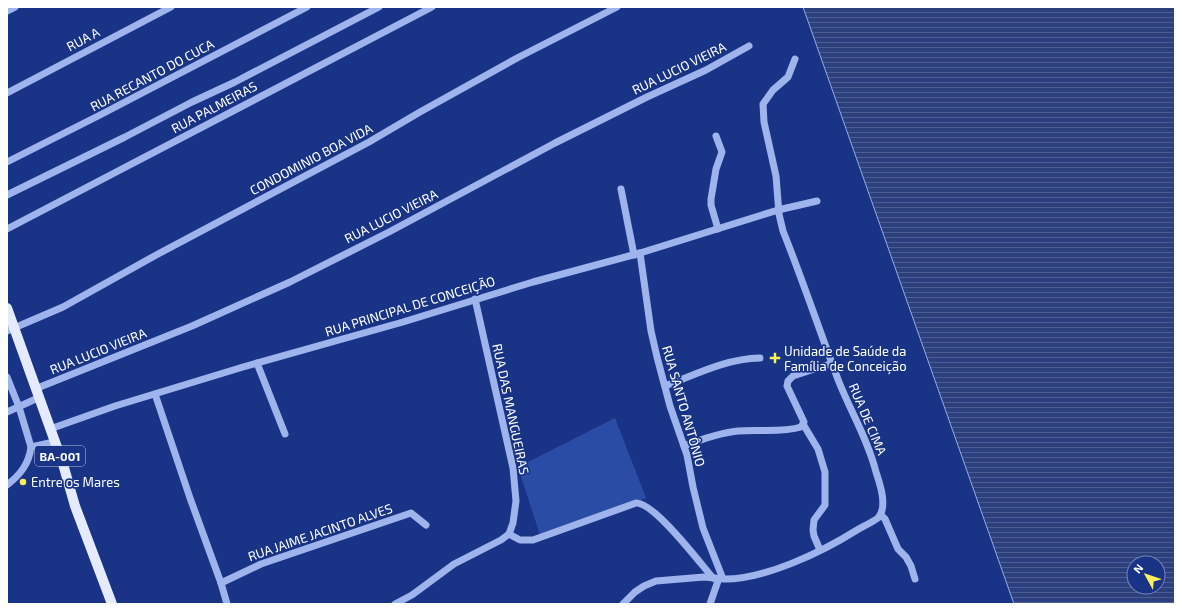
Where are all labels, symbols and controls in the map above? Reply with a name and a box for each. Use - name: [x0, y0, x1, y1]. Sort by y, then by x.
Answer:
- street label: RUA A: [64, 24, 102, 54]
- street label: RUA RECANTO DO CUCA: [87, 36, 217, 114]
- street label: RUA LUCIO VIEIRA: [629, 38, 729, 98]
- street label: RUA PALMEIRAS: [168, 78, 260, 136]
- street label: CONDOMINIO BOA VIDA: [247, 120, 375, 198]
- street label: RUA LUCIO VIEIRA: [342, 186, 440, 246]
- street label: RUA PRINCIPAL DE CONCEIÇÃO: [323, 272, 497, 341]
- street label: RUA LUCIO VIEIRA: [47, 324, 149, 378]
- street label: RUA DAS MANGUEIRAS: [489, 342, 533, 476]
- place label: Unidade de Saúde da Família de Conceição: [784, 343, 907, 375]
- street label: RUA SANTO ANTÔNIO: [659, 344, 709, 468]
- marker: Unidade de Saúde da Família de Conceição: [769, 352, 781, 364]
- street label: RUA DE CIMA: [846, 381, 890, 457]
- road number: BA-001: [35, 446, 85, 466]
- place label: Entre os Mares: [31, 474, 120, 490]
- marker: Entre os Mares: [18, 477, 28, 487]
- street label: RUA JAIME JACINTO ALVES: [246, 500, 394, 564]
- north arrow: [1126, 555, 1166, 595]
- text: N: [1130, 561, 1146, 575]

